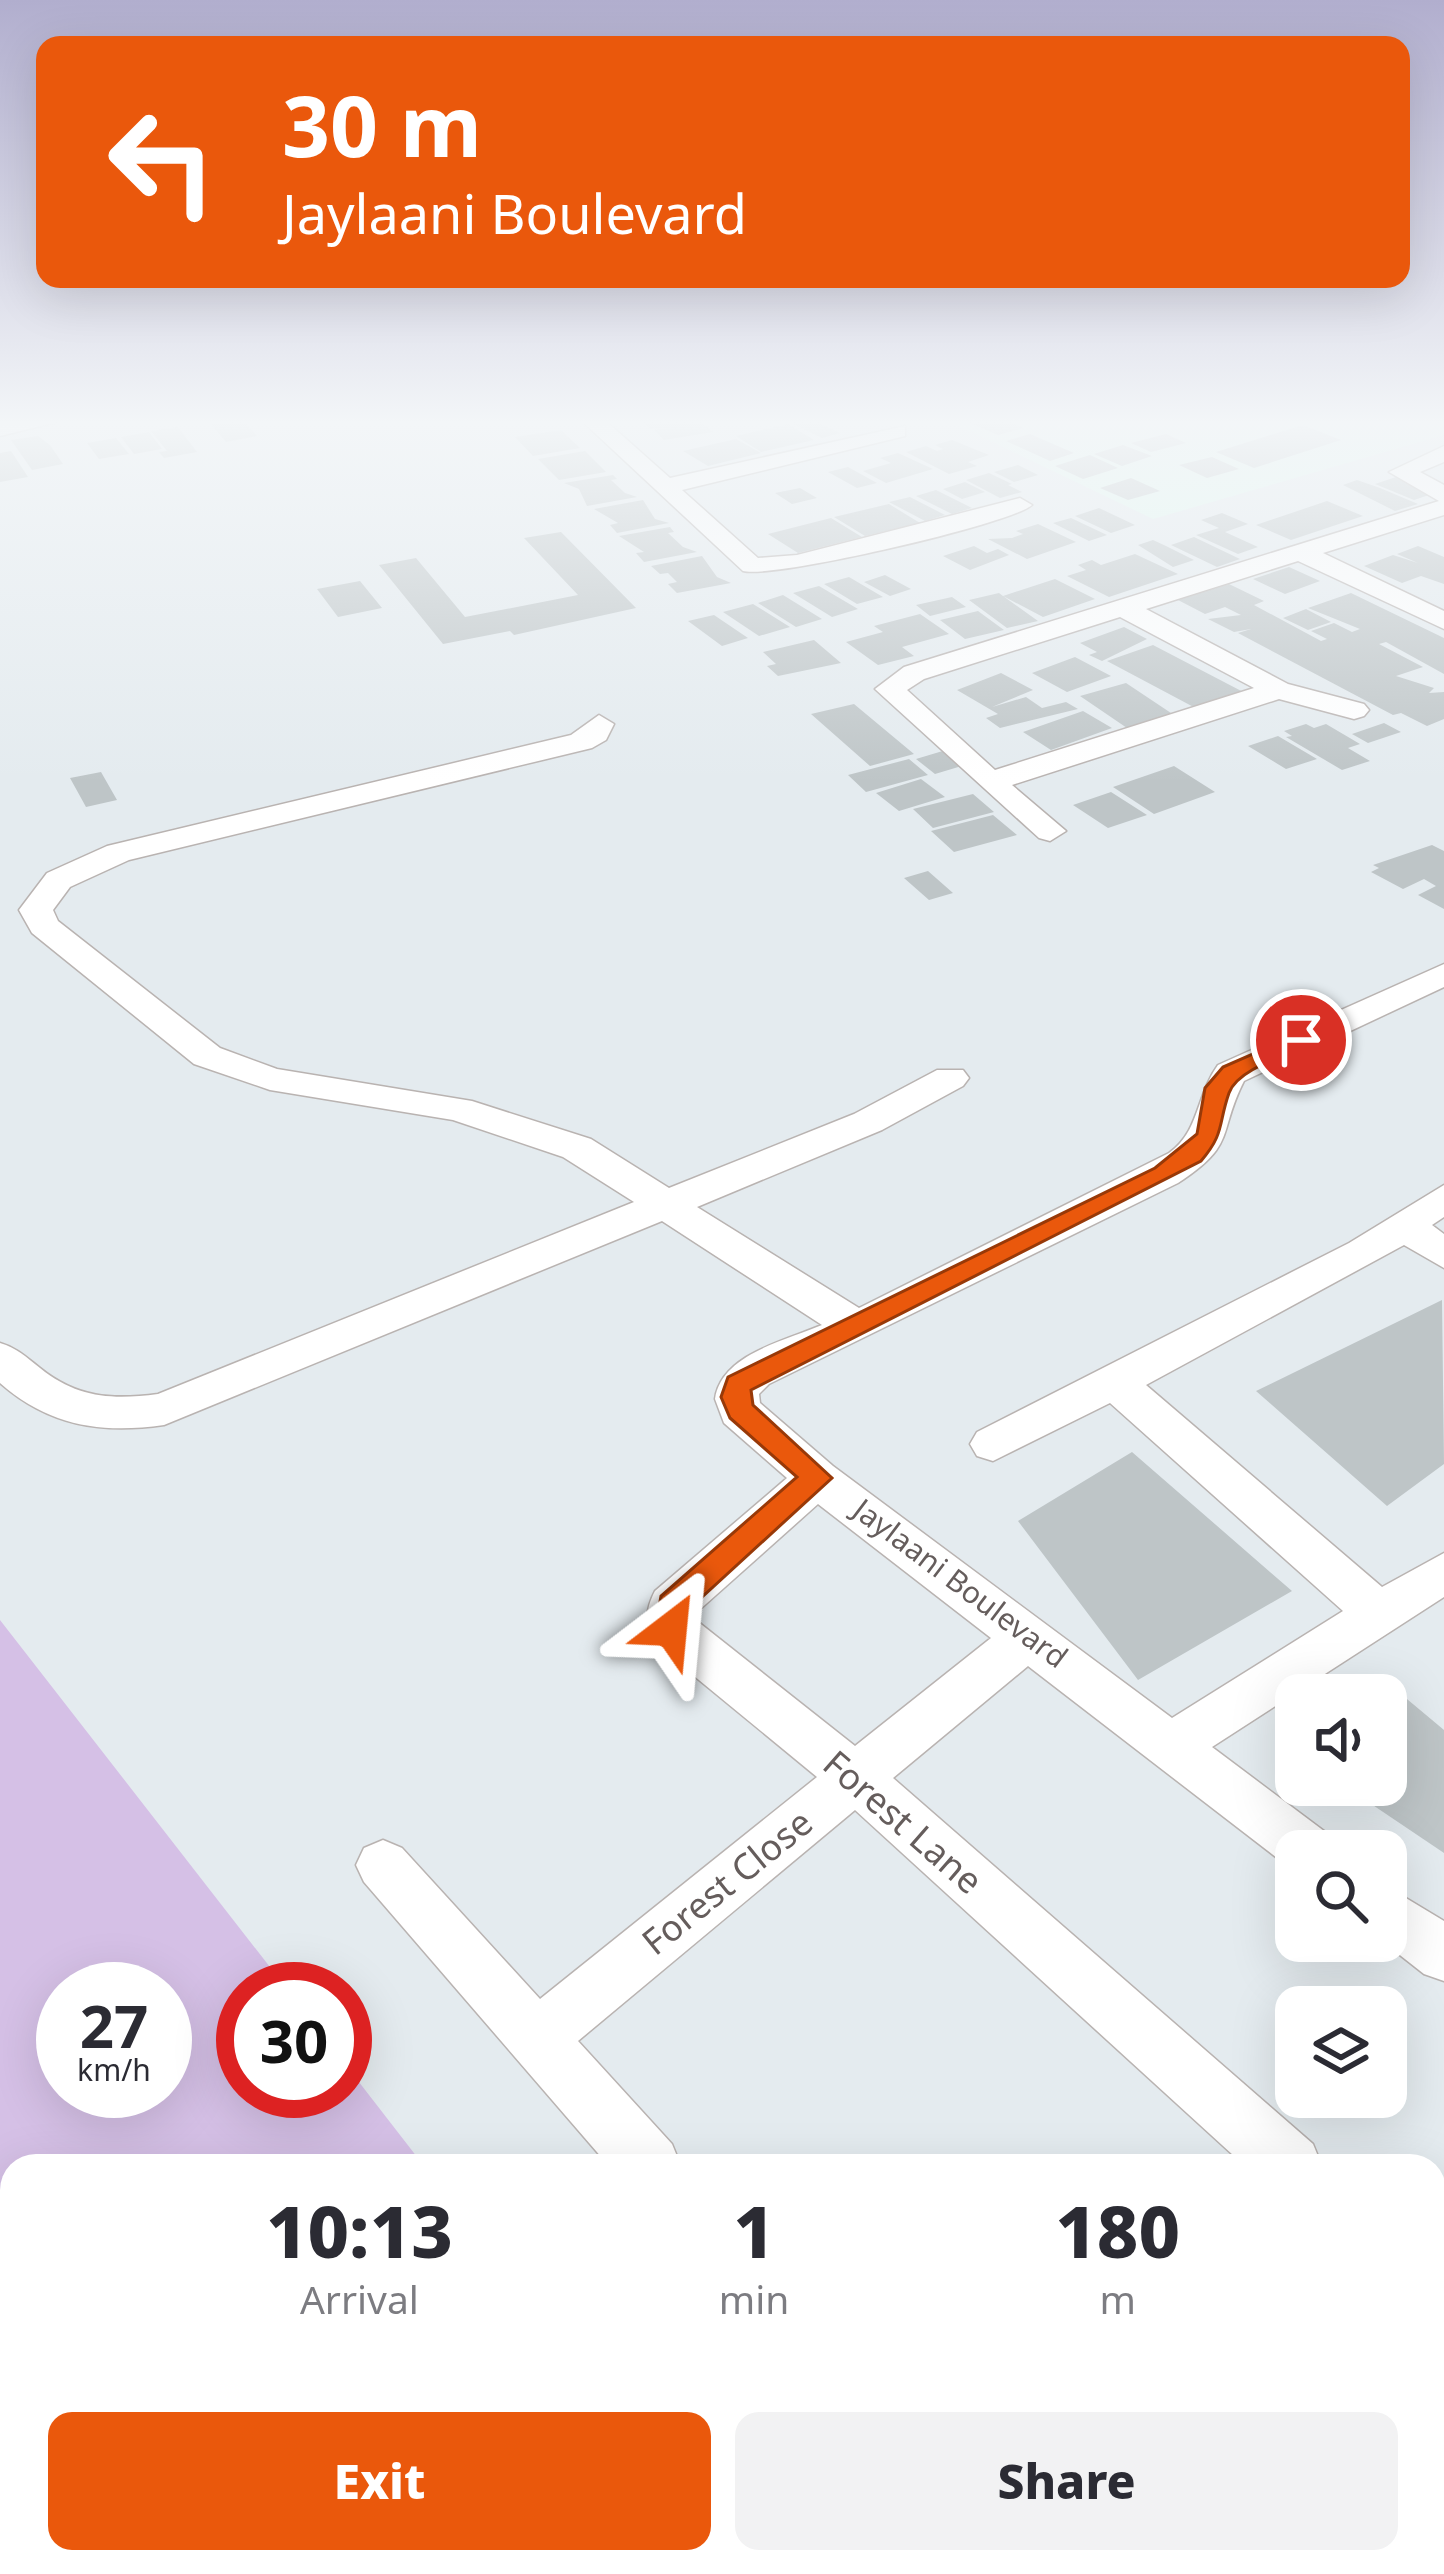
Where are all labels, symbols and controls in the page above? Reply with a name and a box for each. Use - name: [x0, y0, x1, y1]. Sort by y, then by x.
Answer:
- text: 30 m: [282, 67, 482, 182]
- icon: left: [84, 84, 240, 240]
- text: Jaylaani Boulevard: [282, 176, 747, 250]
- pin: [1250, 989, 1352, 1091]
- icon: arrive: [1268, 1007, 1334, 1073]
- street label: Jaylaani Boulevard: [843, 1487, 1076, 1677]
- position arrow: [608, 1566, 734, 1692]
- map controls: [1275, 1674, 1407, 2118]
- button: sound: [1275, 1674, 1407, 1806]
- street label: Forest Lane: [813, 1739, 993, 1904]
- street label: Forest Close: [631, 1798, 822, 1965]
- button: search: [1275, 1830, 1407, 1962]
- speed limit sign: 30: [216, 1962, 372, 2118]
- text: 27: [80, 1984, 148, 2066]
- button: layers: [1275, 1986, 1407, 2118]
- text: km/h: [77, 2049, 151, 2090]
- text: 10:13: [266, 2181, 453, 2279]
- text: 1: [733, 2181, 775, 2279]
- text: 180: [1055, 2181, 1180, 2279]
- text: Arrival: [300, 2272, 419, 2325]
- text: min: [719, 2272, 789, 2325]
- text: m: [1099, 2272, 1136, 2325]
- button: Exit: [48, 2412, 711, 2550]
- button: Share: [735, 2412, 1398, 2550]

